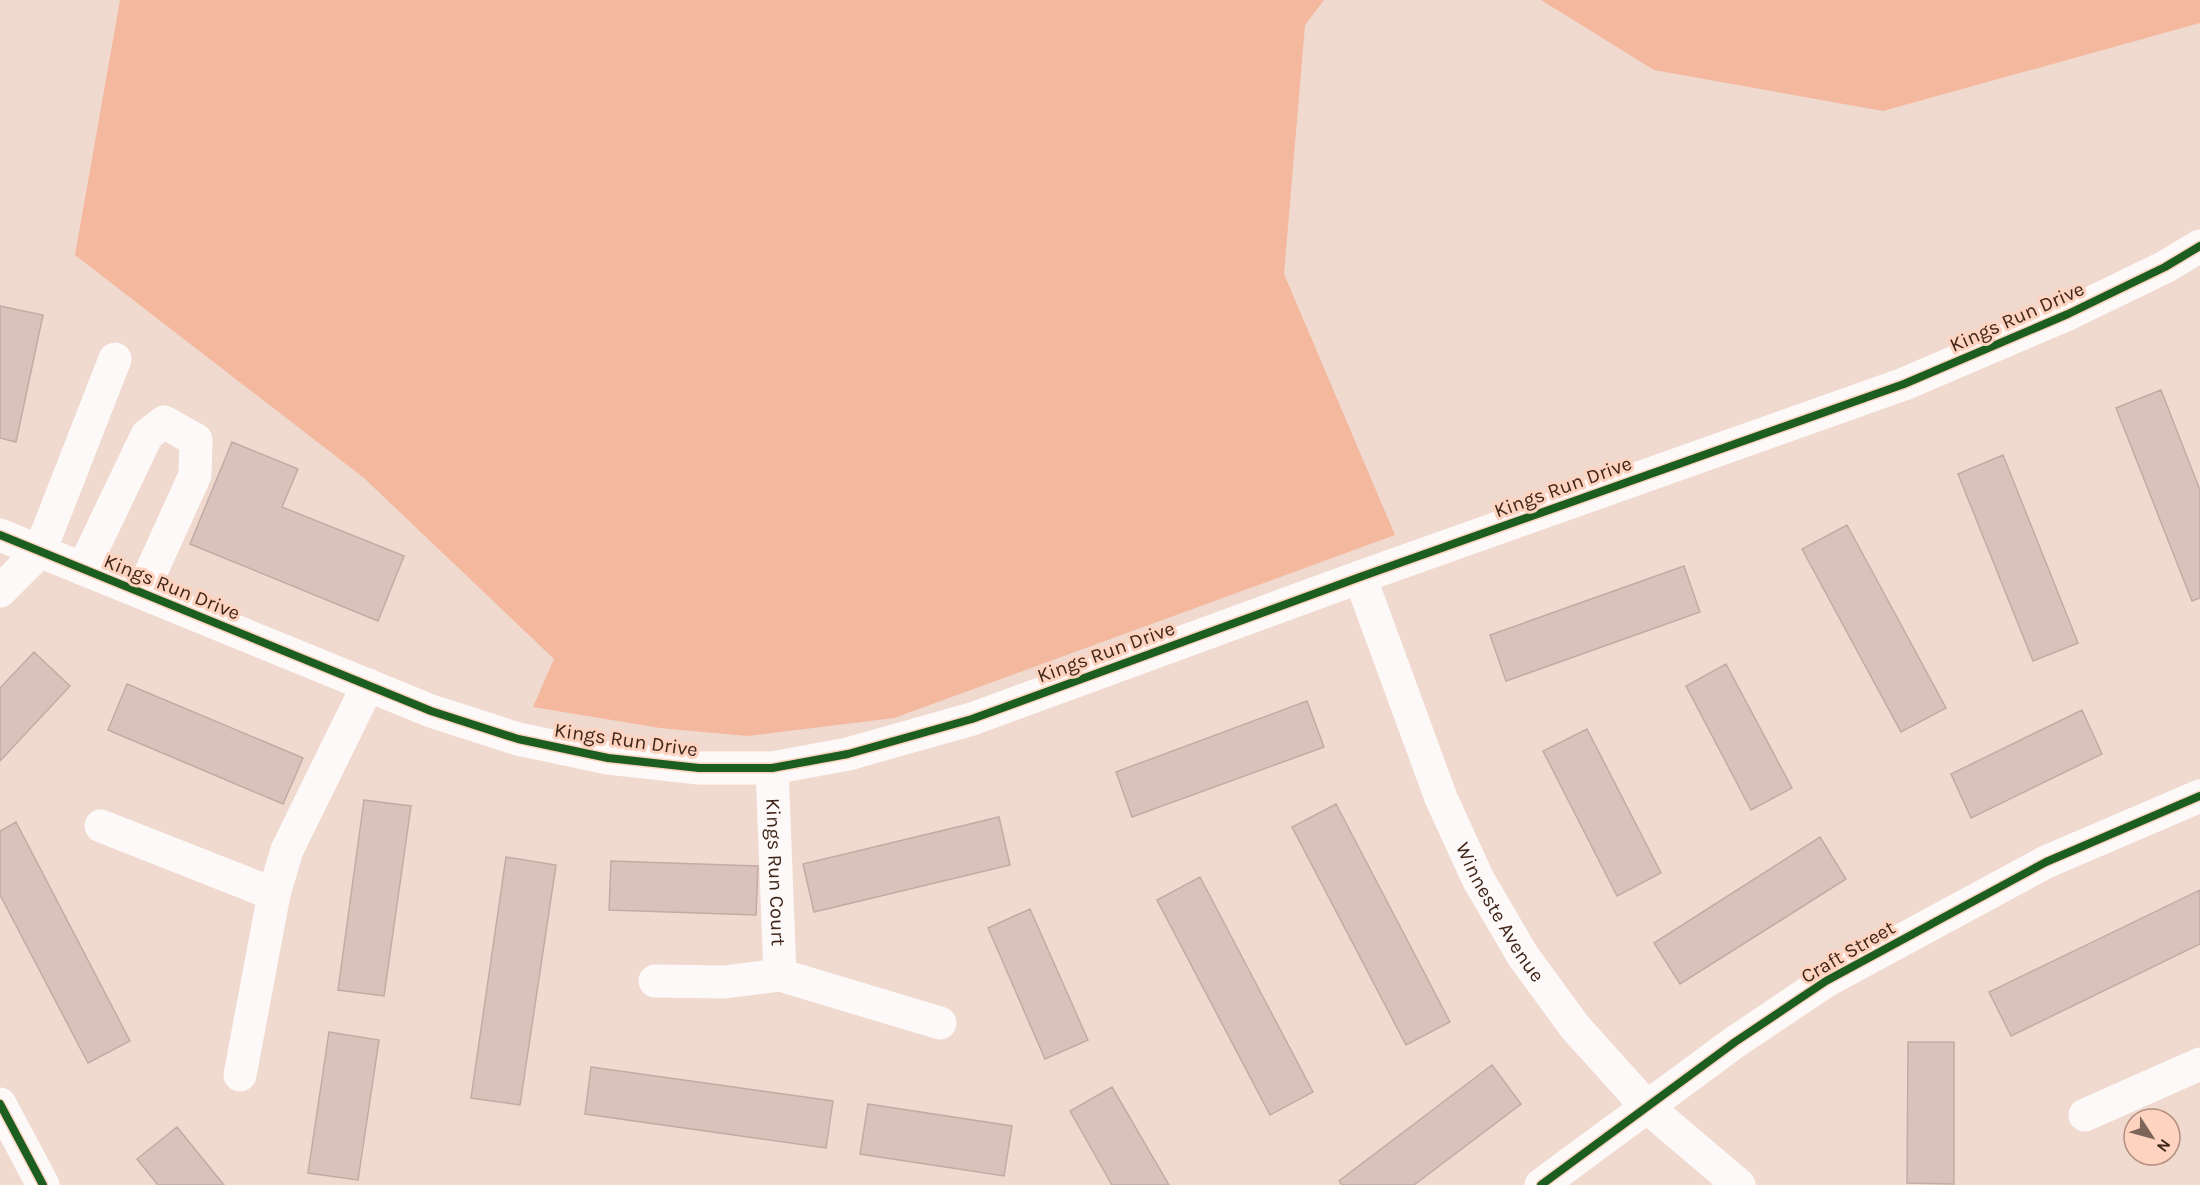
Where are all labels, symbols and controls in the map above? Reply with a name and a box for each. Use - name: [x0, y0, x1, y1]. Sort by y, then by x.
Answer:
- street label: Kings Run Drive: [1946, 277, 2088, 357]
- street label: Kings Run Drive: [1491, 451, 1635, 523]
- street label: Kings Run Drive: [101, 549, 243, 625]
- street label: Kings Run Drive: [1034, 616, 1178, 688]
- street label: Kings Run Drive: [553, 719, 699, 761]
- street label: Kings Run Court: [762, 798, 790, 947]
- street label: Winneste Avenue: [1451, 839, 1549, 986]
- street label: Craft Street: [1797, 916, 1899, 988]
- north arrow: [2122, 1107, 2182, 1167]
- text: N: [2153, 1135, 2175, 1156]

